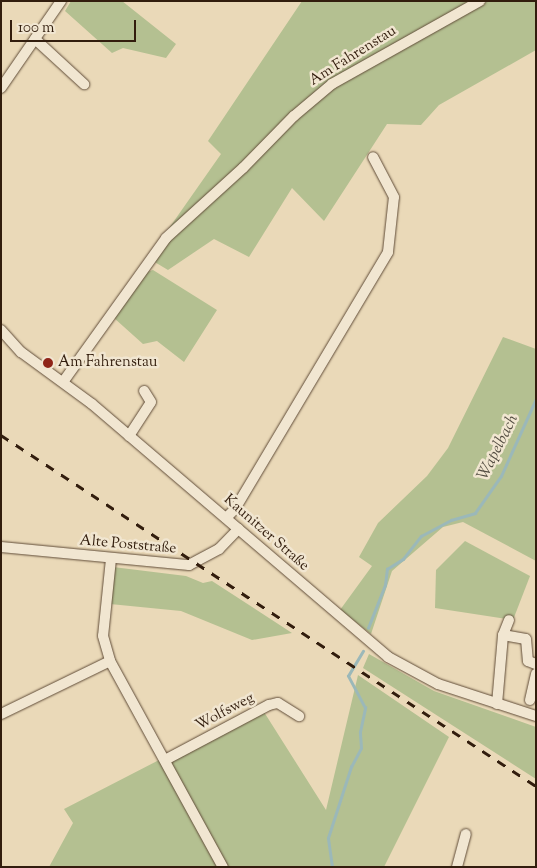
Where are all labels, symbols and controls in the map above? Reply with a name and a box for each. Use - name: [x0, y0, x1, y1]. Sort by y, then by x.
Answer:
- scale bar: [12, 10, 139, 42]
- text: 100 m: [18, 18, 54, 39]
- street label: Am Fahrenstau: [306, 22, 400, 90]
- place label: Am Fahrenstau: [58, 354, 157, 372]
- marker: Am Fahrenstau: [42, 357, 54, 369]
- water label: Wapelbach: [474, 412, 524, 484]
- street label: Kaunitzer Straße: [220, 491, 312, 575]
- street label: Alte Poststraße: [79, 532, 177, 558]
- street label: Wolfsweg: [193, 689, 257, 735]

